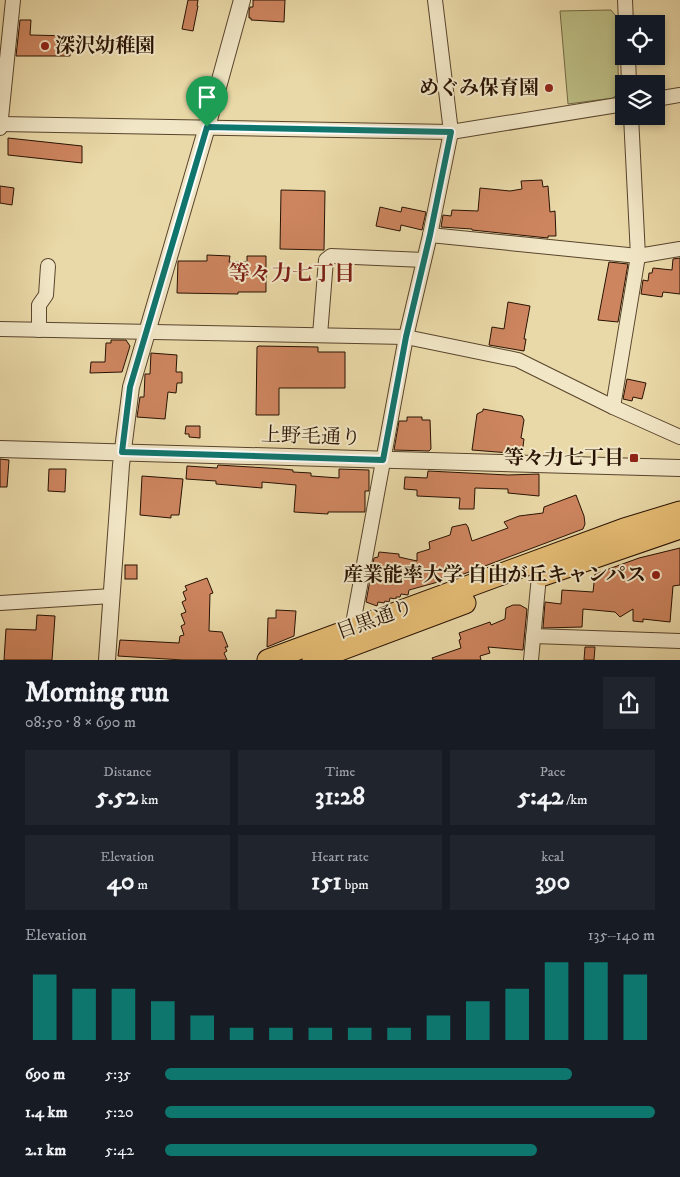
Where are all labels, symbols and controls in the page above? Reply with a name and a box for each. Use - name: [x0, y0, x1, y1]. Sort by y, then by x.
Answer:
- map controls: [615, 15, 665, 125]
- button: locate: [615, 15, 665, 65]
- place label: 深沢幼稚園: [55, 34, 155, 59]
- marker: 深沢幼稚園: [39, 40, 51, 52]
- button: layers: [615, 75, 665, 125]
- pin: [186, 76, 228, 127]
- place label: めぐみ保育園: [419, 76, 539, 101]
- marker: めぐみ保育園: [543, 82, 555, 94]
- icon: arrive: [193, 83, 221, 111]
- district label: 等々力七丁目: [229, 261, 355, 287]
- street label: 上野毛通り: [261, 423, 361, 451]
- place label: 等々力七丁目: [504, 446, 624, 471]
- marker: 等々力七丁目: [628, 452, 640, 464]
- place label: 産業能率大学 自由が丘キャンパス: [343, 563, 646, 588]
- marker: 産業能率大学 自由が丘キャンパス: [650, 569, 662, 581]
- street label: 目黒通り: [333, 595, 417, 645]
- text: Morning run: [25, 675, 169, 710]
- button: share: [603, 677, 655, 729]
- text: 08:50 · 8 × 690 m: [25, 712, 136, 732]
- text: Distance: [103, 763, 151, 781]
- text: Time: [325, 763, 355, 781]
- text: Pace: [540, 763, 566, 781]
- text: 5.52: [96, 781, 138, 812]
- text: 31:28: [315, 781, 365, 812]
- text: 5:42: [518, 781, 563, 812]
- text: km: [138, 791, 159, 809]
- text: /km: [563, 791, 588, 809]
- text: Elevation: [100, 848, 154, 866]
- text: Heart rate: [311, 848, 369, 866]
- text: kcal: [541, 848, 564, 866]
- text: 40: [107, 866, 134, 897]
- text: 151: [311, 866, 342, 897]
- text: 390: [535, 866, 570, 897]
- text: m: [134, 876, 148, 894]
- text: bpm: [342, 876, 369, 894]
- text: Elevation: [25, 925, 87, 945]
- text: 135–140 m: [588, 925, 655, 945]
- text: 690 m: [25, 1064, 65, 1084]
- text: 5:35: [105, 1064, 131, 1084]
- text: 1.4 km: [25, 1102, 67, 1122]
- text: 5:20: [105, 1102, 134, 1122]
- text: 2.1 km: [25, 1140, 66, 1160]
- text: 5:42: [105, 1140, 134, 1160]

